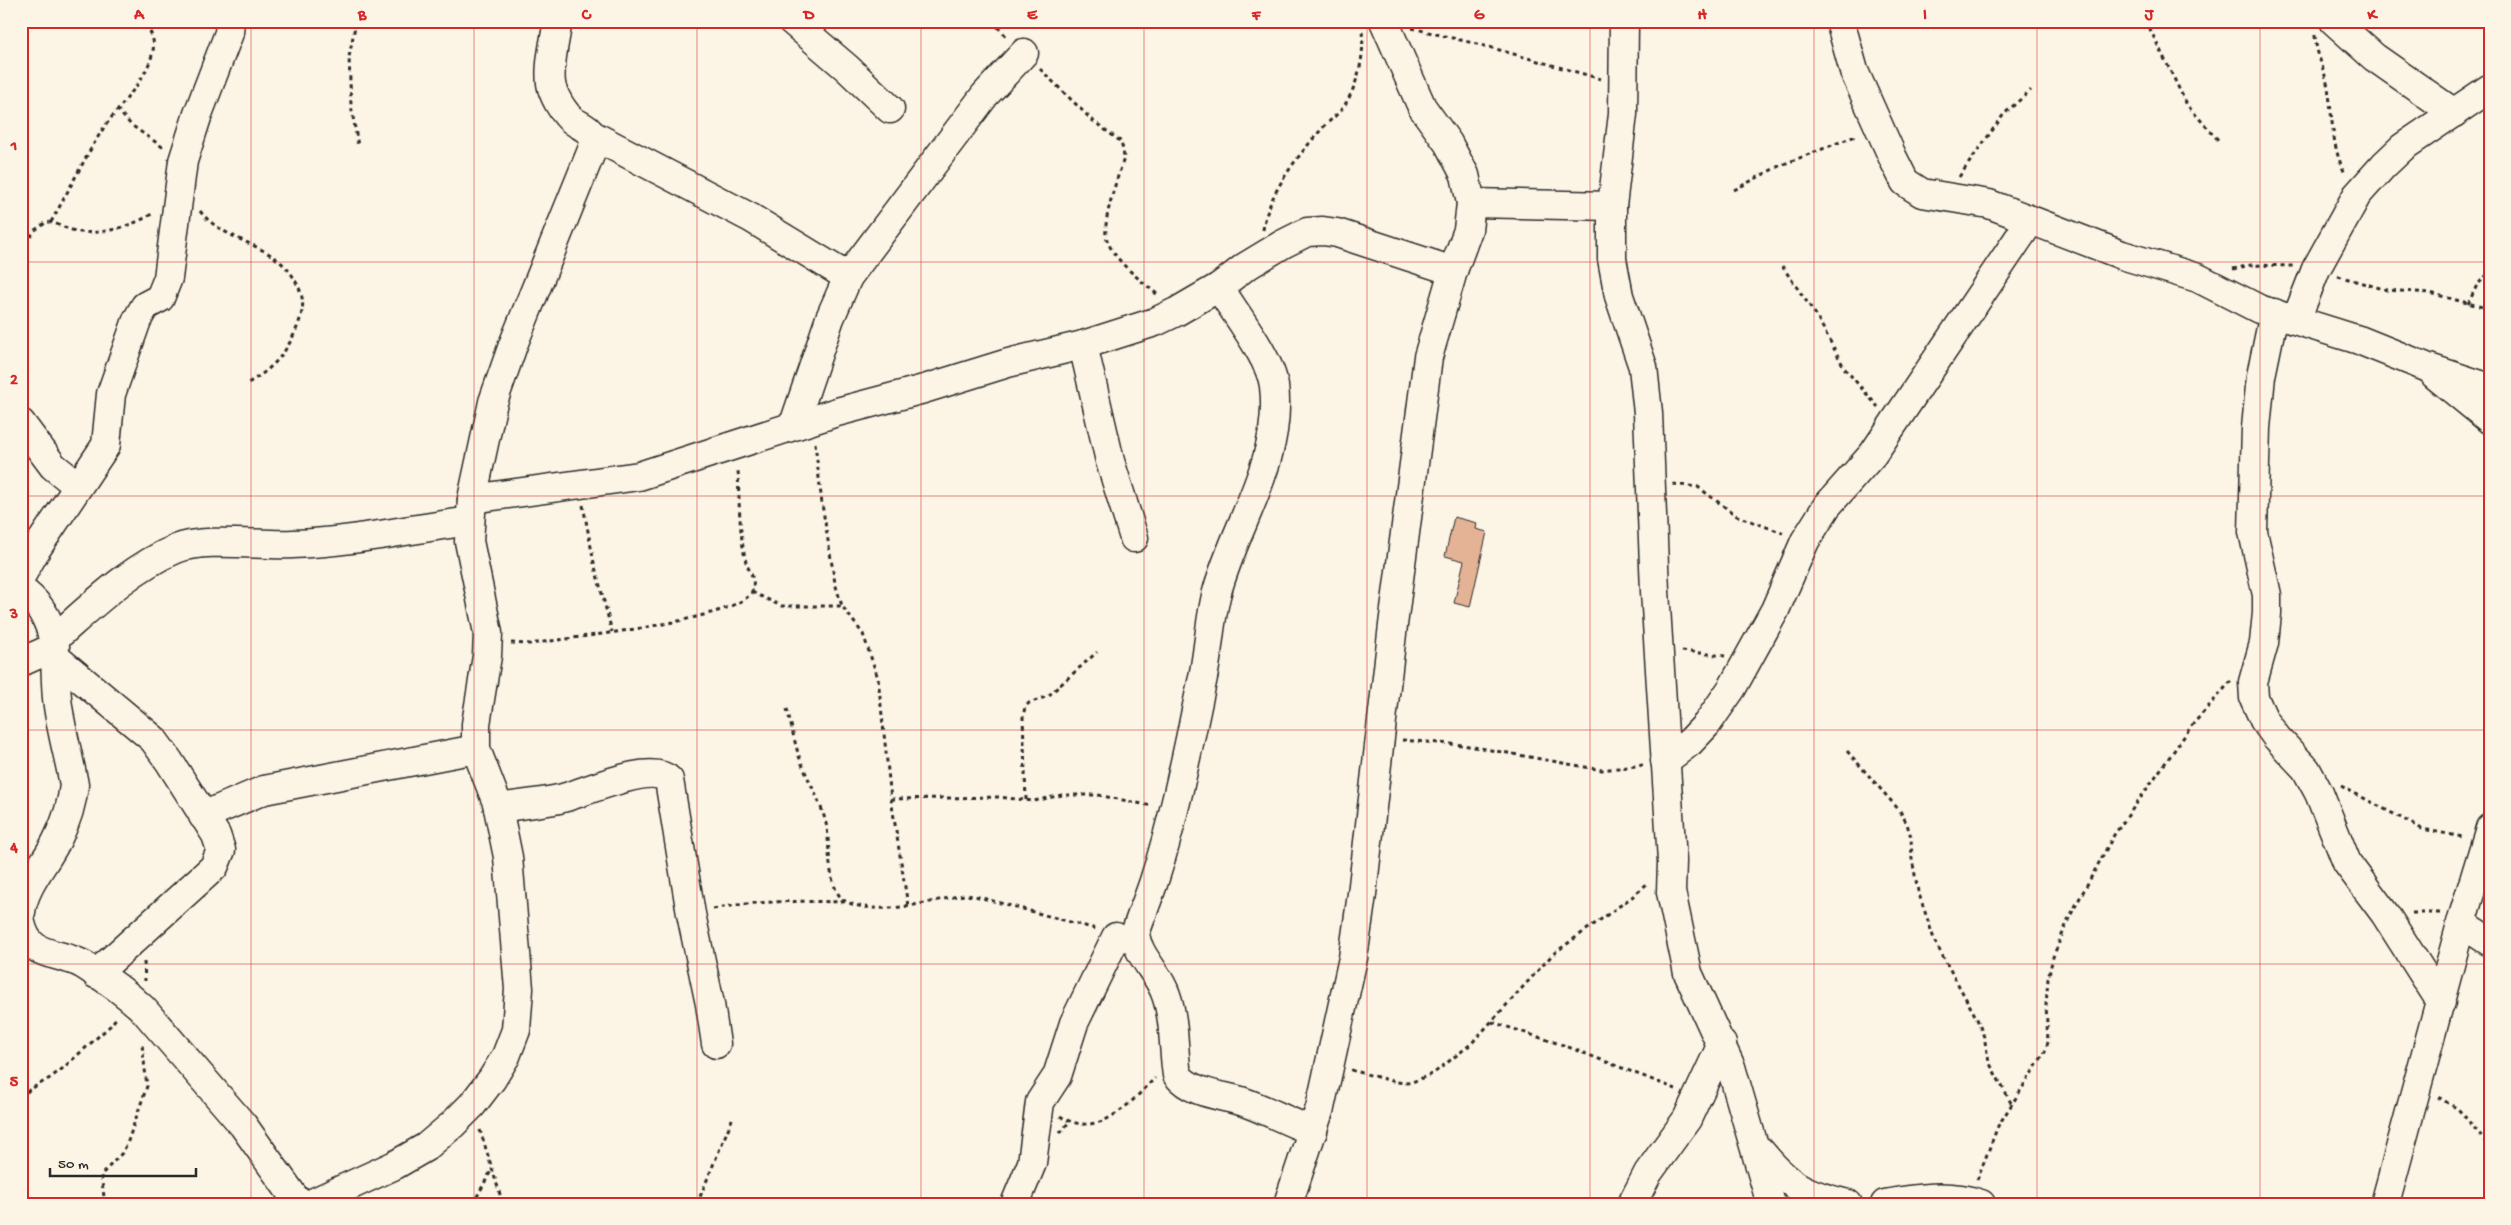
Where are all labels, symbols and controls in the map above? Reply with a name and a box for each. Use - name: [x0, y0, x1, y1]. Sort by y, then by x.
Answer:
- text: A: [133, 7, 145, 26]
- text: B: [357, 7, 367, 26]
- text: C: [581, 7, 592, 26]
- text: D: [802, 7, 815, 26]
- text: E: [1027, 7, 1038, 26]
- text: F: [1251, 7, 1262, 26]
- text: G: [1474, 7, 1485, 26]
- text: H: [1697, 7, 1707, 26]
- text: I: [1923, 7, 1927, 26]
- text: J: [2144, 7, 2155, 26]
- text: K: [2367, 7, 2379, 26]
- text: 1: [10, 138, 17, 157]
- text: 2: [10, 372, 18, 391]
- text: 3: [9, 606, 18, 625]
- text: 4: [9, 840, 18, 859]
- text: 5: [10, 1074, 19, 1093]
- scale bar: [50, 1145, 196, 1177]
- text: 50 m: [58, 1156, 89, 1174]

